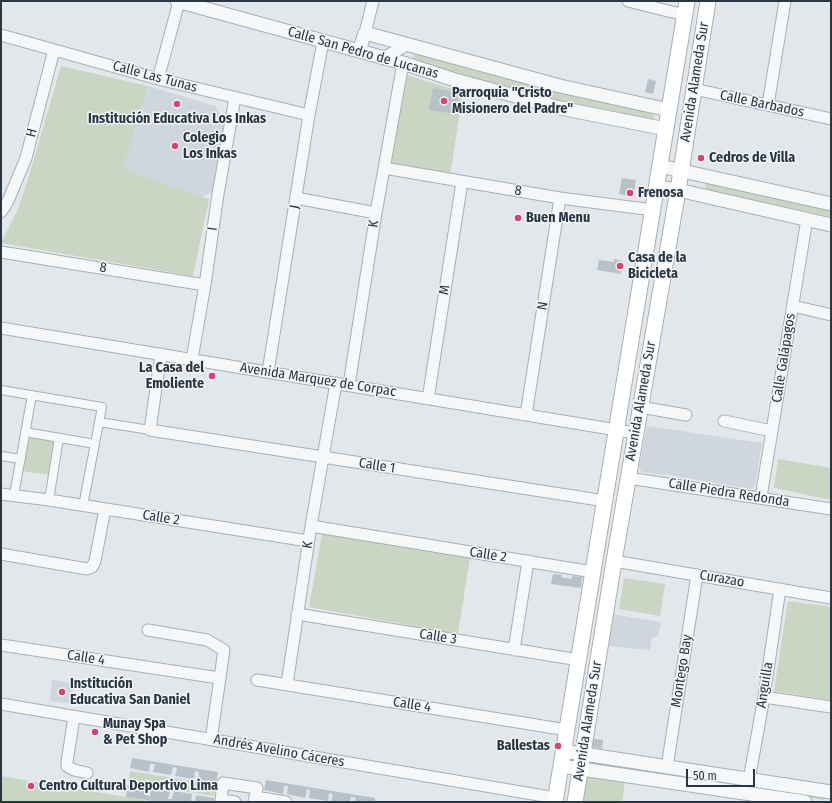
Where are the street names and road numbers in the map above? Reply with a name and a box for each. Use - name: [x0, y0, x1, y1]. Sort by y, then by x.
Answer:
- street label: Avenida Alameda Sur: [677, 21, 713, 143]
- street label: Calle San Pedro de Lucanas: [286, 23, 440, 83]
- street label: Calle Las Tunas: [111, 58, 199, 96]
- street label: Calle Barbados: [718, 87, 806, 121]
- street label: H: [23, 127, 41, 139]
- street label: 8: [513, 182, 523, 200]
- street label: J: [286, 204, 304, 210]
- street label: K: [365, 219, 383, 229]
- street label: I: [204, 226, 222, 232]
- street label: 8: [98, 259, 108, 277]
- street label: M: [436, 284, 454, 296]
- street label: N: [534, 300, 552, 312]
- street label: Calle Galápagos: [769, 312, 799, 404]
- street label: Avenida Alameda Sur: [622, 340, 660, 462]
- street label: Avenida Marquez de Corpac: [239, 359, 397, 401]
- street label: Calle 1: [358, 455, 396, 477]
- street label: Calle Piedra Redonda: [667, 475, 791, 511]
- street label: Calle 2: [141, 507, 181, 529]
- street label: K: [299, 540, 317, 550]
- street label: Calle 2: [468, 544, 508, 566]
- street label: Curazao: [698, 567, 746, 591]
- street label: Calle 3: [418, 626, 458, 648]
- street label: Montego Bay: [668, 633, 696, 709]
- street label: Calle 4: [66, 647, 106, 669]
- street label: Avenida Alameda Sur: [570, 660, 606, 782]
- street label: Anguilla: [753, 661, 777, 709]
- street label: Calle 4: [392, 694, 432, 716]
- street label: Andrés Avelino Cáceres: [212, 731, 346, 771]

